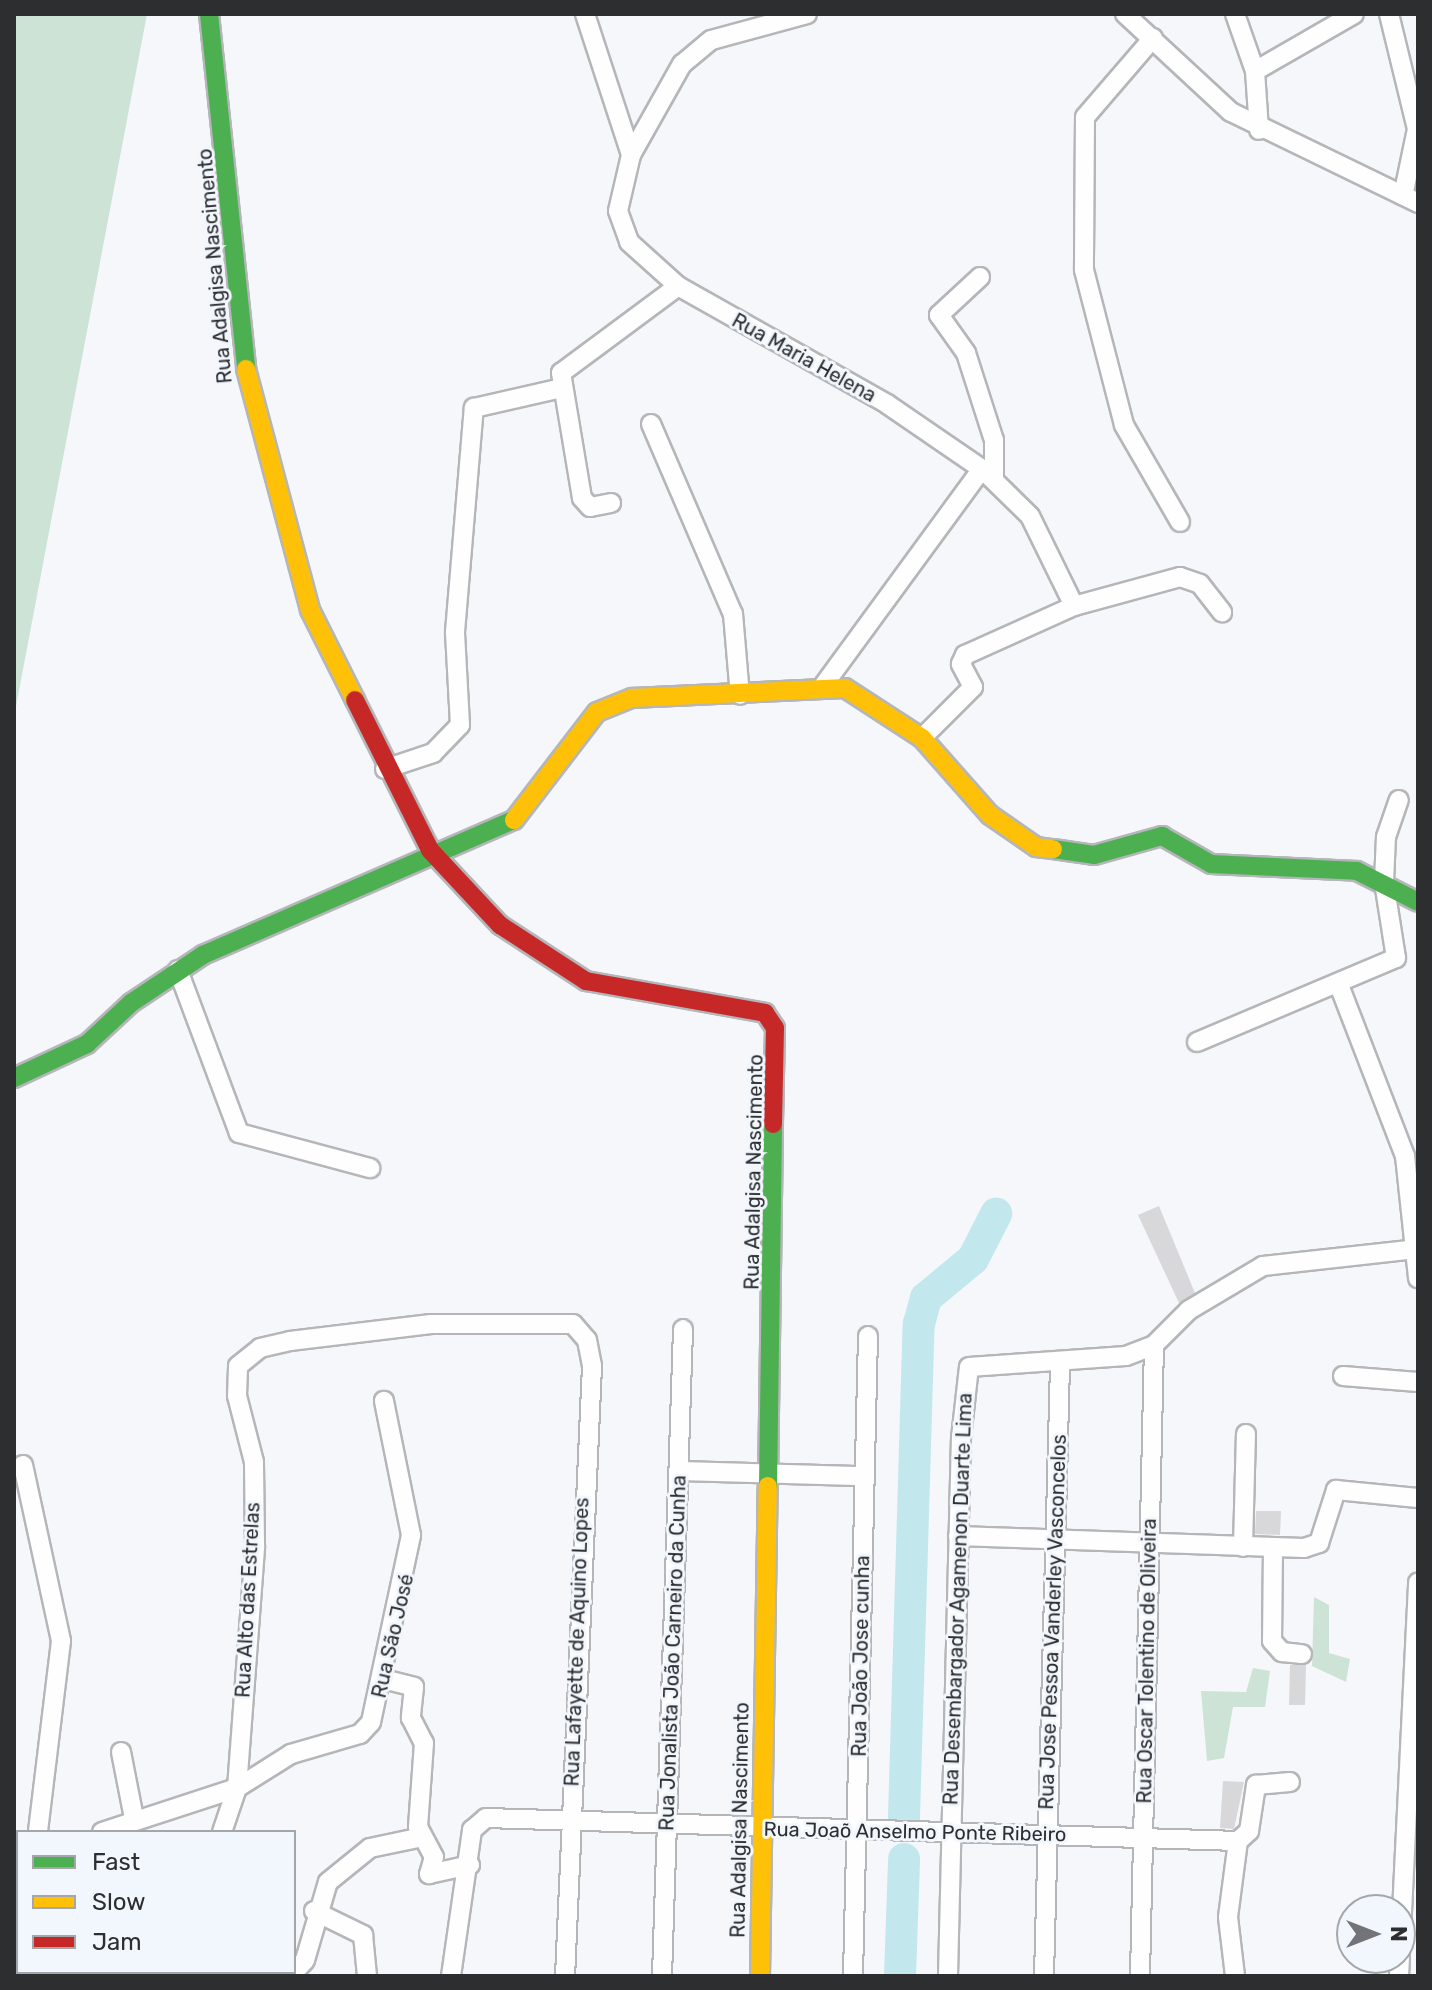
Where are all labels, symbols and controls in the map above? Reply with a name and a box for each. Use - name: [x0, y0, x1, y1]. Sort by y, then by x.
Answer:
- street label: Rua Adalgisa Nascimento: [193, 147, 237, 385]
- street label: Rua Maria Helena: [728, 308, 880, 408]
- street label: Rua Adalgisa Nascimento: [740, 1054, 768, 1290]
- street label: Rua Desembargador Agamenon Duarte Lima: [939, 1392, 977, 1806]
- street label: Rua Jose Pessoa Vanderley Vasconcelos: [1034, 1433, 1072, 1811]
- street label: Rua Jonalista João Carneiro da Cunha: [655, 1475, 691, 1831]
- street label: Rua Lafayette de Aquino Lopes: [560, 1497, 594, 1787]
- street label: Rua Alto das Estrelas: [231, 1501, 265, 1699]
- street label: Rua Oscar Tolentino de Oliveira: [1133, 1518, 1161, 1804]
- street label: Rua João Jose cunha: [847, 1555, 875, 1757]
- street label: Rua São José: [367, 1572, 419, 1700]
- street label: Rua Adalgisa Nascimento: [726, 1702, 754, 1938]
- street label: Rua Joaõ Anselmo Ponte Ribeiro: [763, 1817, 1067, 1847]
- legend: [16, 1830, 296, 1974]
- text: Fast: [92, 1848, 140, 1876]
- text: Slow: [92, 1888, 145, 1916]
- north arrow: [1336, 1894, 1416, 1974]
- text: N: [1385, 1926, 1412, 1942]
- text: Jam: [92, 1928, 142, 1956]

